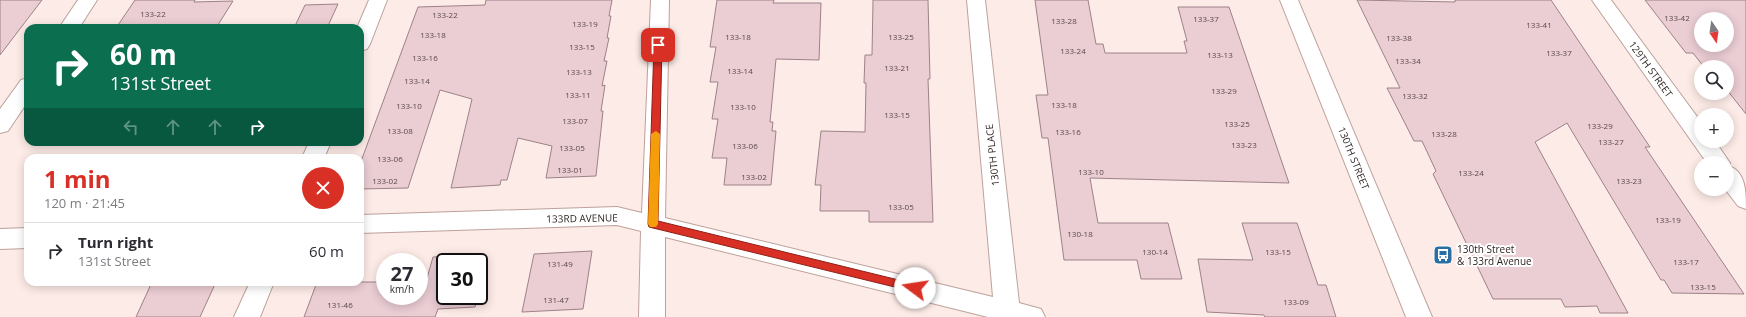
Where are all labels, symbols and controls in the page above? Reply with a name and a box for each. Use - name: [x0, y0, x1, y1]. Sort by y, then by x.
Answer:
- house number: 133-22: [140, 8, 166, 19]
- house number: 133-22: [432, 9, 458, 20]
- house number: 133-42: [1664, 12, 1690, 23]
- north arrow: [1694, 12, 1734, 52]
- map controls: [1694, 12, 1734, 196]
- house number: 133-37: [1193, 13, 1219, 24]
- house number: 133-28: [1051, 15, 1077, 26]
- house number: 133-19: [572, 18, 598, 29]
- house number: 133-41: [1526, 19, 1552, 30]
- pin: [641, 28, 675, 62]
- house number: 133-18: [420, 29, 446, 40]
- house number: 133-18: [725, 31, 751, 42]
- house number: 133-25: [888, 31, 914, 42]
- house number: 133-38: [1386, 32, 1412, 43]
- icon: arrive: [647, 34, 669, 56]
- text: 60 m: [110, 35, 177, 73]
- street label: 129TH STREET: [1626, 38, 1676, 100]
- icon: right: [44, 40, 96, 92]
- house number: 133-15: [569, 41, 595, 52]
- house number: 133-24: [1060, 45, 1086, 56]
- house number: 133-37: [1546, 47, 1572, 58]
- house number: 133-13: [1207, 49, 1233, 60]
- house number: 133-16: [412, 52, 438, 63]
- house number: 133-34: [1395, 55, 1421, 66]
- button: search: [1694, 60, 1734, 100]
- house number: 133-21: [884, 62, 910, 73]
- house number: 133-14: [727, 65, 753, 76]
- house number: 133-13: [566, 66, 592, 77]
- text: 131st Street: [110, 71, 211, 95]
- house number: 133-14: [404, 75, 430, 86]
- house number: 133-29: [1211, 85, 1237, 96]
- house number: 133-11: [565, 89, 591, 100]
- house number: 133-32: [1402, 90, 1428, 101]
- house number: 133-18: [1051, 99, 1077, 110]
- house number: 133-10: [396, 100, 422, 111]
- house number: 133-10: [730, 101, 756, 112]
- button: +: [1694, 108, 1734, 148]
- house number: 133-15: [884, 109, 910, 120]
- house number: 133-07: [562, 115, 588, 126]
- icon: left: [120, 116, 142, 138]
- icon: ahead: [162, 116, 184, 138]
- icon: ahead: [204, 116, 226, 138]
- icon: right: [246, 116, 268, 138]
- house number: 133-25: [1224, 118, 1250, 129]
- house number: 133-29: [1587, 120, 1613, 131]
- street label: 130TH PLACE: [982, 123, 1002, 187]
- house number: 133-08: [387, 125, 413, 136]
- street label: 130TH STREET: [1335, 125, 1373, 192]
- house number: 133-16: [1055, 126, 1081, 137]
- house number: 133-28: [1431, 128, 1457, 139]
- house number: 133-27: [1598, 136, 1624, 147]
- house number: 133-23: [1231, 139, 1257, 150]
- house number: 133-06: [732, 140, 758, 151]
- house number: 133-05: [559, 142, 585, 153]
- house number: 133-06: [377, 153, 403, 164]
- button: −: [1694, 156, 1734, 196]
- text: 1 min: [44, 162, 111, 195]
- house number: 133-01: [557, 164, 583, 175]
- house number: 133-10: [1078, 166, 1104, 177]
- button: close: [302, 167, 344, 209]
- house number: 133-24: [1458, 167, 1484, 178]
- house number: 133-02: [741, 171, 767, 182]
- house number: 133-02: [372, 175, 398, 186]
- house number: 133-23: [1616, 175, 1642, 186]
- text: 120 m · 21:45: [44, 194, 125, 212]
- house number: 133-05: [888, 201, 914, 212]
- street label: 133RD AVENUE: [546, 210, 618, 226]
- house number: 133-19: [1655, 214, 1681, 225]
- house number: 130-18: [1067, 228, 1093, 239]
- text: Turn right: [78, 232, 153, 252]
- icon: right: [44, 240, 66, 262]
- text: 60 m: [309, 241, 344, 261]
- place label: 130th Street & 133rd Avenue: [1457, 242, 1532, 268]
- bus stop icon: 130th Street & 133rd Avenue: [1432, 244, 1454, 266]
- house number: 130-14: [1142, 246, 1168, 257]
- house number: 133-15: [1265, 246, 1291, 257]
- text: 131st Street: [78, 252, 151, 270]
- speed limit sign: 30: [436, 253, 488, 305]
- house number: 133-17: [1673, 256, 1699, 267]
- house number: 131-49: [547, 258, 573, 269]
- text: 27: [391, 260, 413, 287]
- position arrow: [894, 267, 936, 309]
- house number: 133-15: [1690, 281, 1716, 292]
- text: km/h: [390, 282, 414, 296]
- house number: 131-47: [543, 294, 569, 305]
- house number: 133-09: [1283, 296, 1309, 307]
- house number: 131-46: [327, 299, 353, 310]

